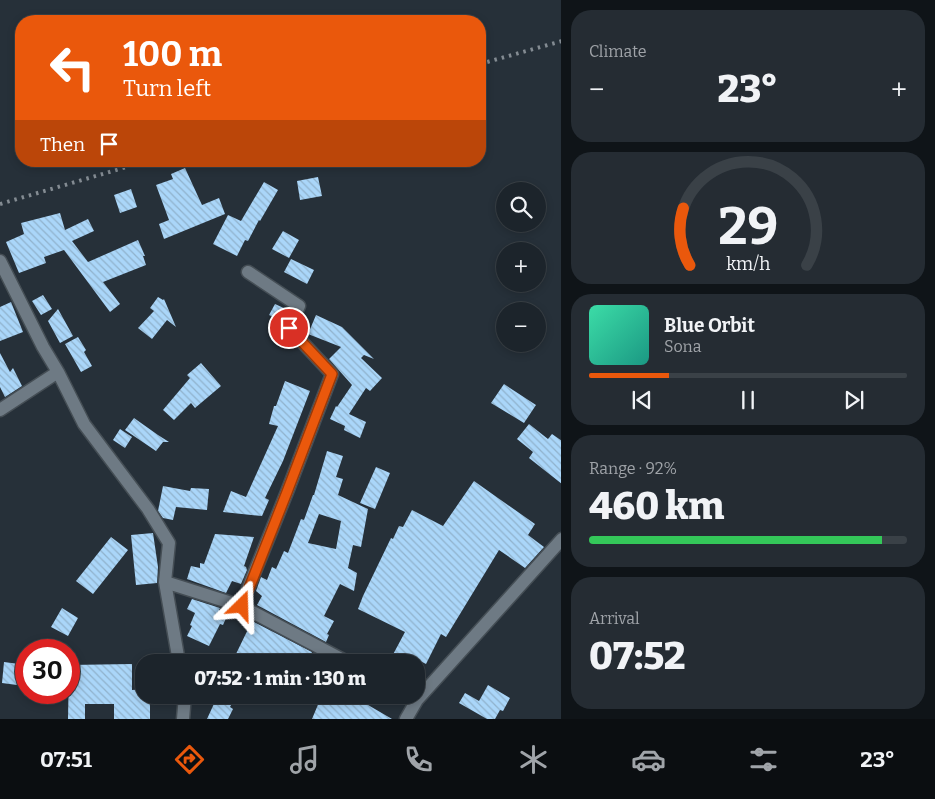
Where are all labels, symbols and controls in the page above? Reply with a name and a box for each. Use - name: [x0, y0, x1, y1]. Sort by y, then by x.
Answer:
- text: 100 m: [123, 33, 222, 75]
- icon: left: [40, 35, 105, 100]
- text: Climate: [589, 42, 647, 61]
- text: 23°: [718, 66, 778, 112]
- text: −: [589, 73, 604, 106]
- text: +: [891, 73, 907, 106]
- text: Turn left: [123, 75, 211, 102]
- icon: arrive: [95, 130, 123, 158]
- text: Then: [40, 133, 85, 156]
- map controls: [496, 182, 546, 352]
- button: search: [496, 182, 546, 232]
- text: 29: [718, 195, 778, 258]
- button: +: [496, 242, 546, 292]
- text: km/h: [726, 253, 770, 275]
- button: −: [496, 302, 546, 352]
- pin: [268, 307, 310, 349]
- icon: arrive: [275, 314, 303, 342]
- text: Blue Orbit: [664, 314, 755, 337]
- text: Sona: [664, 337, 701, 356]
- icon: previous: [628, 386, 656, 414]
- icon: pause: [734, 386, 762, 414]
- icon: next: [840, 386, 868, 414]
- text: Range · 92%: [589, 459, 677, 478]
- text: 460 km: [589, 483, 724, 529]
- position arrow: [215, 579, 267, 631]
- text: Arrival: [589, 609, 640, 628]
- text: 07:52: [589, 633, 686, 679]
- speed limit sign: 30: [15, 639, 80, 704]
- text: 07:52 · 1 min · 130 m: [194, 667, 366, 690]
- icon: directions: [172, 742, 207, 777]
- icon: music: [287, 742, 322, 777]
- icon: phone: [401, 742, 436, 777]
- icon: climate: [516, 742, 551, 777]
- icon: car: [631, 742, 666, 777]
- icon: filters: [746, 742, 781, 777]
- text: 07:51: [40, 746, 92, 773]
- text: 23°: [860, 746, 895, 773]

